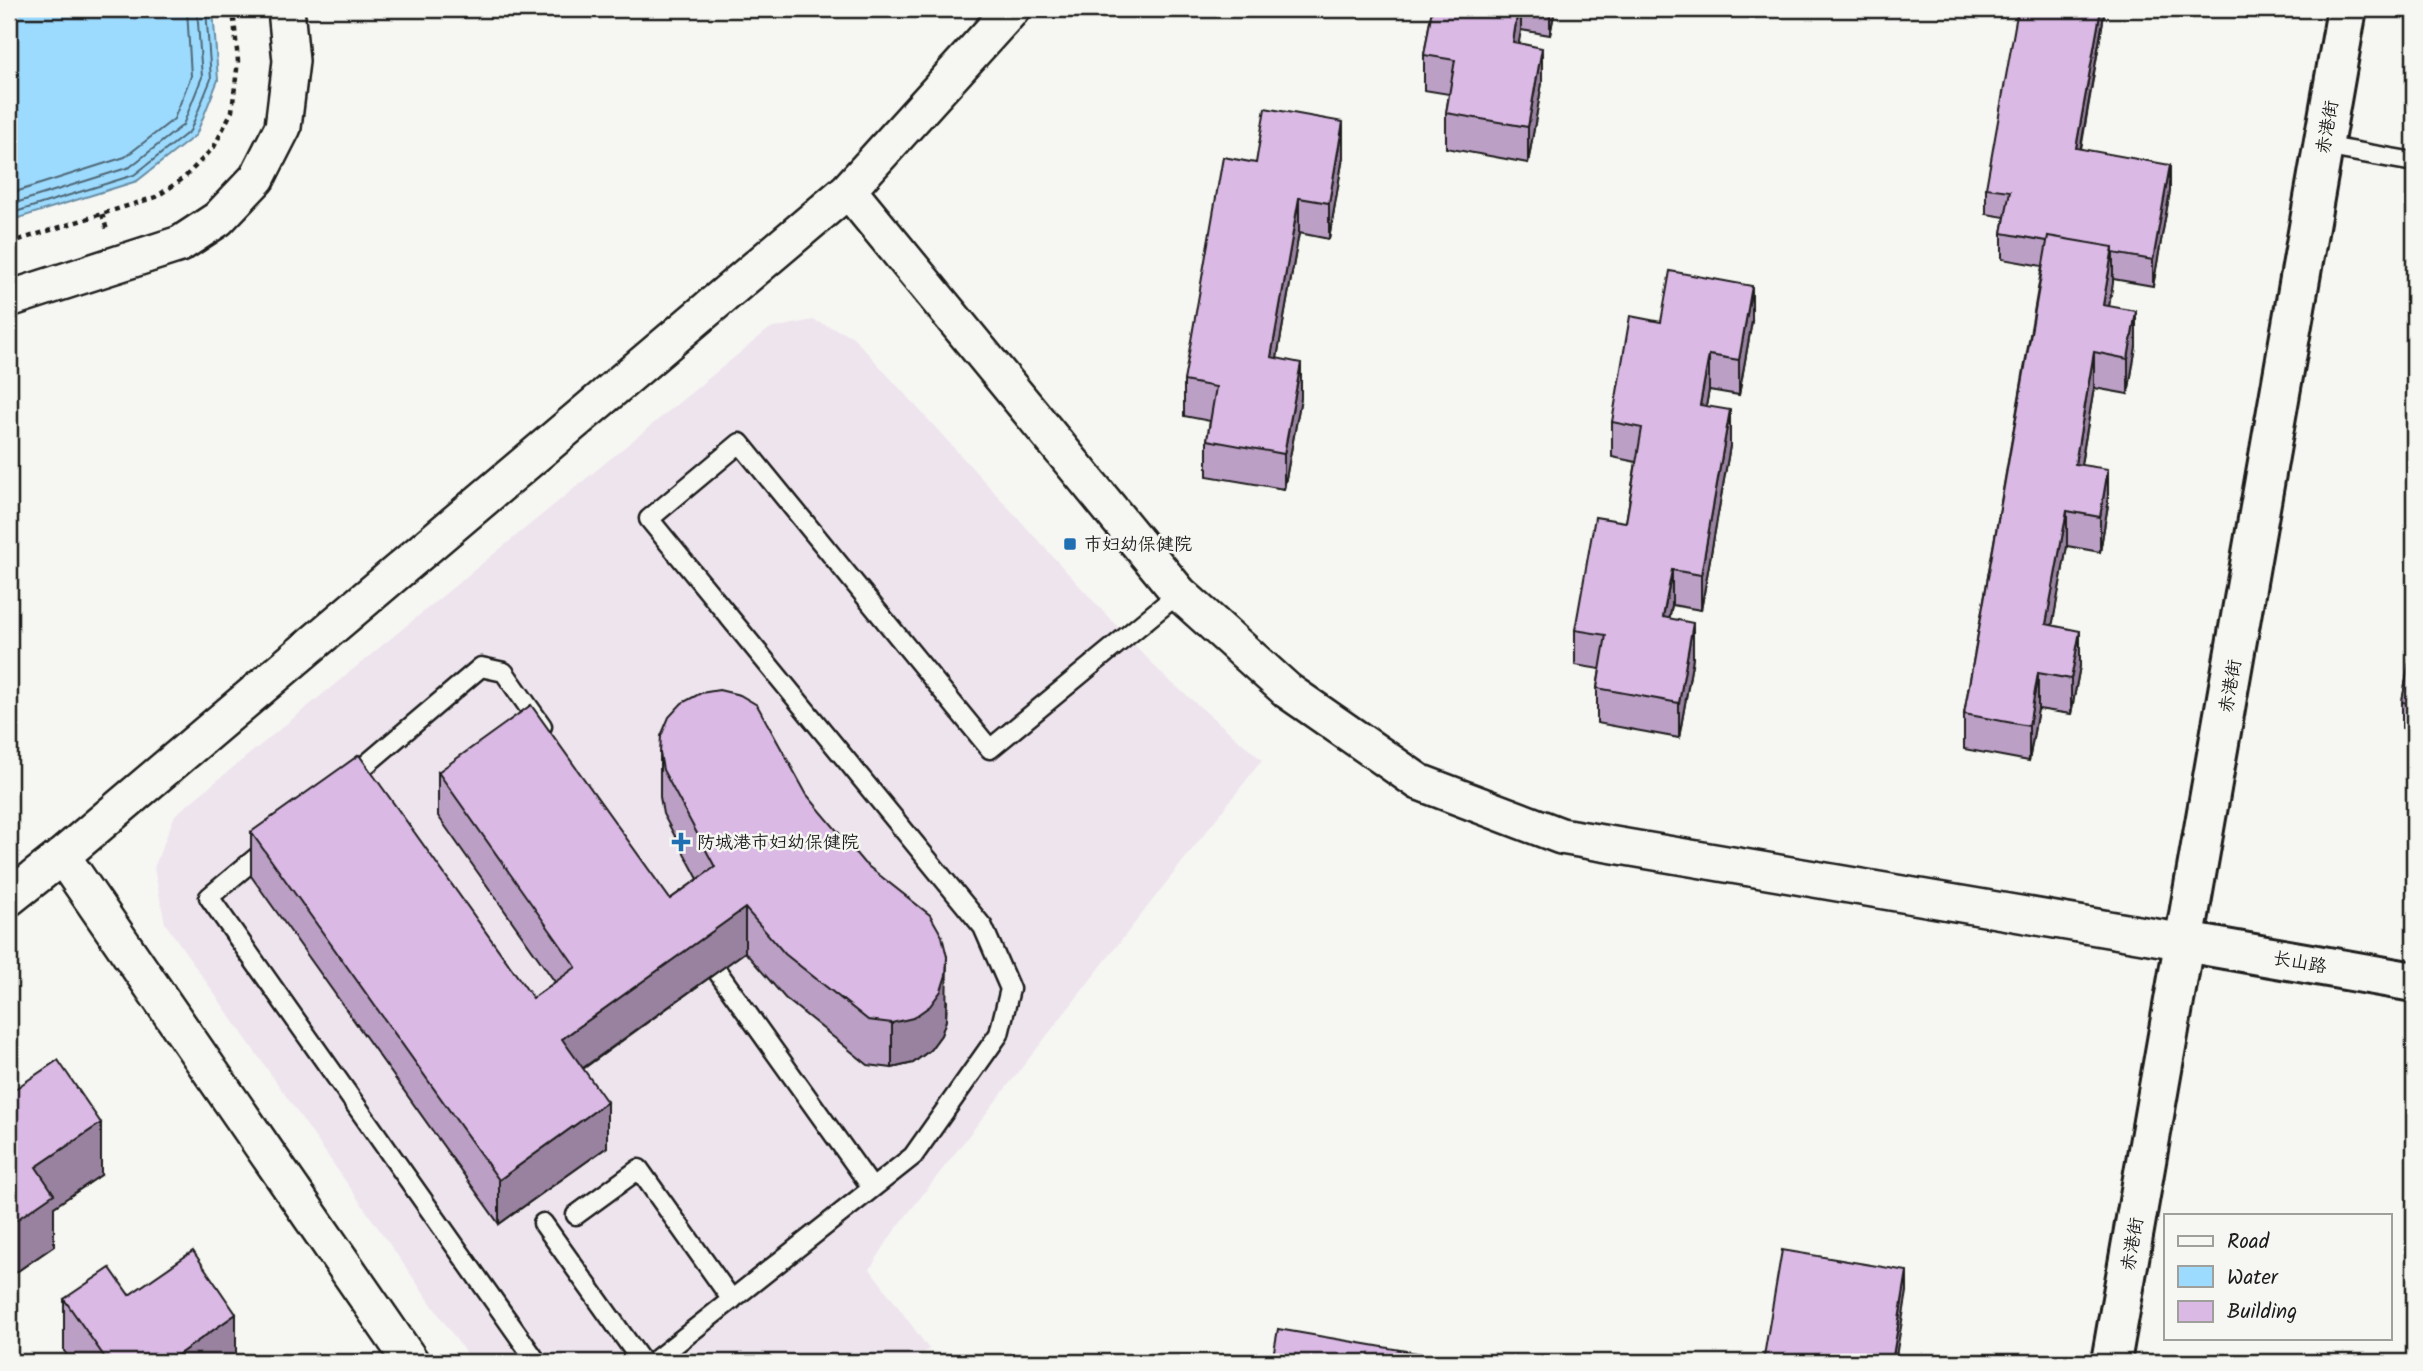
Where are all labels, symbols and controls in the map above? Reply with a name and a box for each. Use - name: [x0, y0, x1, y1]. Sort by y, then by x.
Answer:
- street label: 赤港街: [2310, 98, 2347, 156]
- place label: 巿妇幼保健院: [1084, 531, 1192, 560]
- marker: 巿妇幼保健院: [1062, 536, 1078, 552]
- street label: 赤港街: [2213, 657, 2250, 715]
- place label: 防城港市妇幼保健院: [697, 829, 859, 858]
- marker: 防城港市妇幼保健院: [671, 832, 691, 852]
- street label: 长山路: [2271, 945, 2329, 982]
- legend: [2164, 1214, 2392, 1340]
- street label: 赤港街: [2115, 1215, 2152, 1273]
- text: Road: [2227, 1226, 2270, 1259]
- text: Water: [2227, 1262, 2279, 1295]
- text: Building: [2227, 1296, 2297, 1329]

